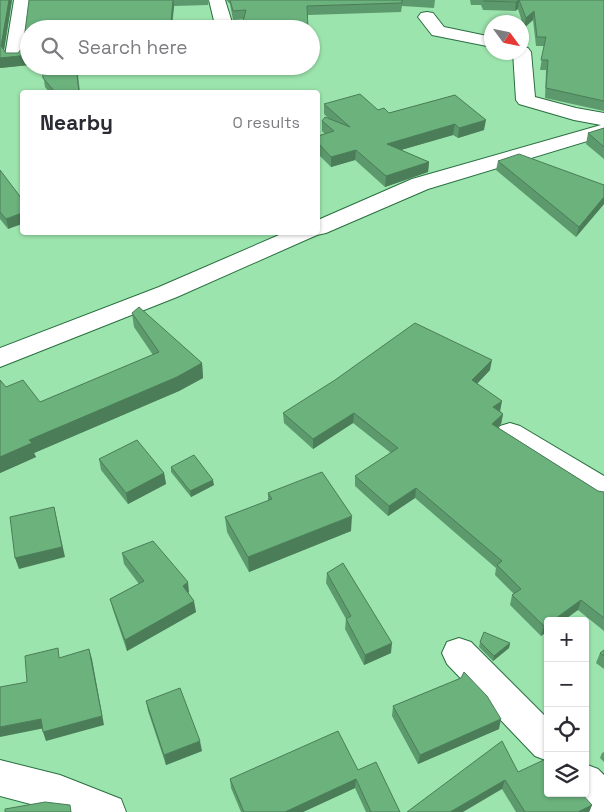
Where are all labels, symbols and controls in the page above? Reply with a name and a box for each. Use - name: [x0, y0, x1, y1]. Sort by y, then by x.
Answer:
- north arrow: [484, 15, 529, 60]
- search box: [20, 20, 320, 75]
- icon: search: [38, 34, 66, 62]
- text: Search here: [78, 35, 188, 60]
- text: Nearby: [40, 109, 113, 136]
- text: 0 results: [232, 112, 300, 133]
- map controls: [544, 617, 589, 797]
- button: +: [544, 617, 589, 662]
- button: −: [544, 662, 589, 707]
- button: locate: [544, 707, 589, 752]
- button: layers: [544, 752, 589, 797]

